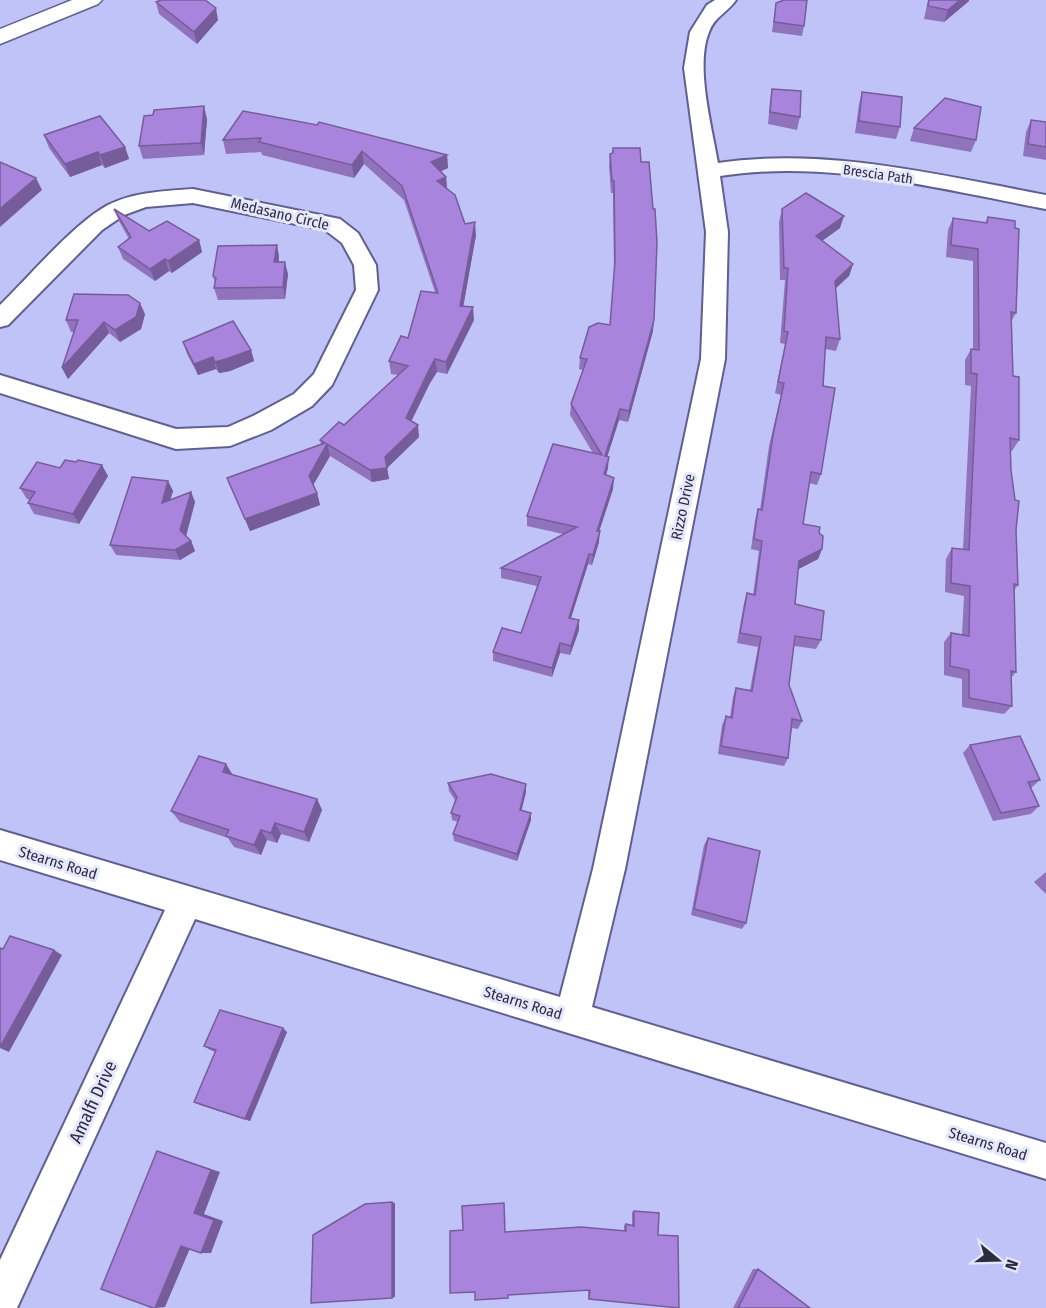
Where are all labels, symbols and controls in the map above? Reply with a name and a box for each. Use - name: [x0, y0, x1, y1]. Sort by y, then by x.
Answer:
- street label: Brescia Path: [842, 161, 914, 188]
- street label: Medasano Circle: [229, 194, 331, 234]
- street label: Rizzo Drive: [667, 472, 699, 542]
- street label: Stearns Road: [17, 843, 99, 883]
- street label: Stearns Road: [482, 983, 564, 1023]
- street label: Amalfi Drive: [64, 1057, 122, 1147]
- street label: Stearns Road: [947, 1124, 1029, 1164]
- north arrow: [968, 1230, 1028, 1290]
- text: N: [1001, 1257, 1022, 1272]

